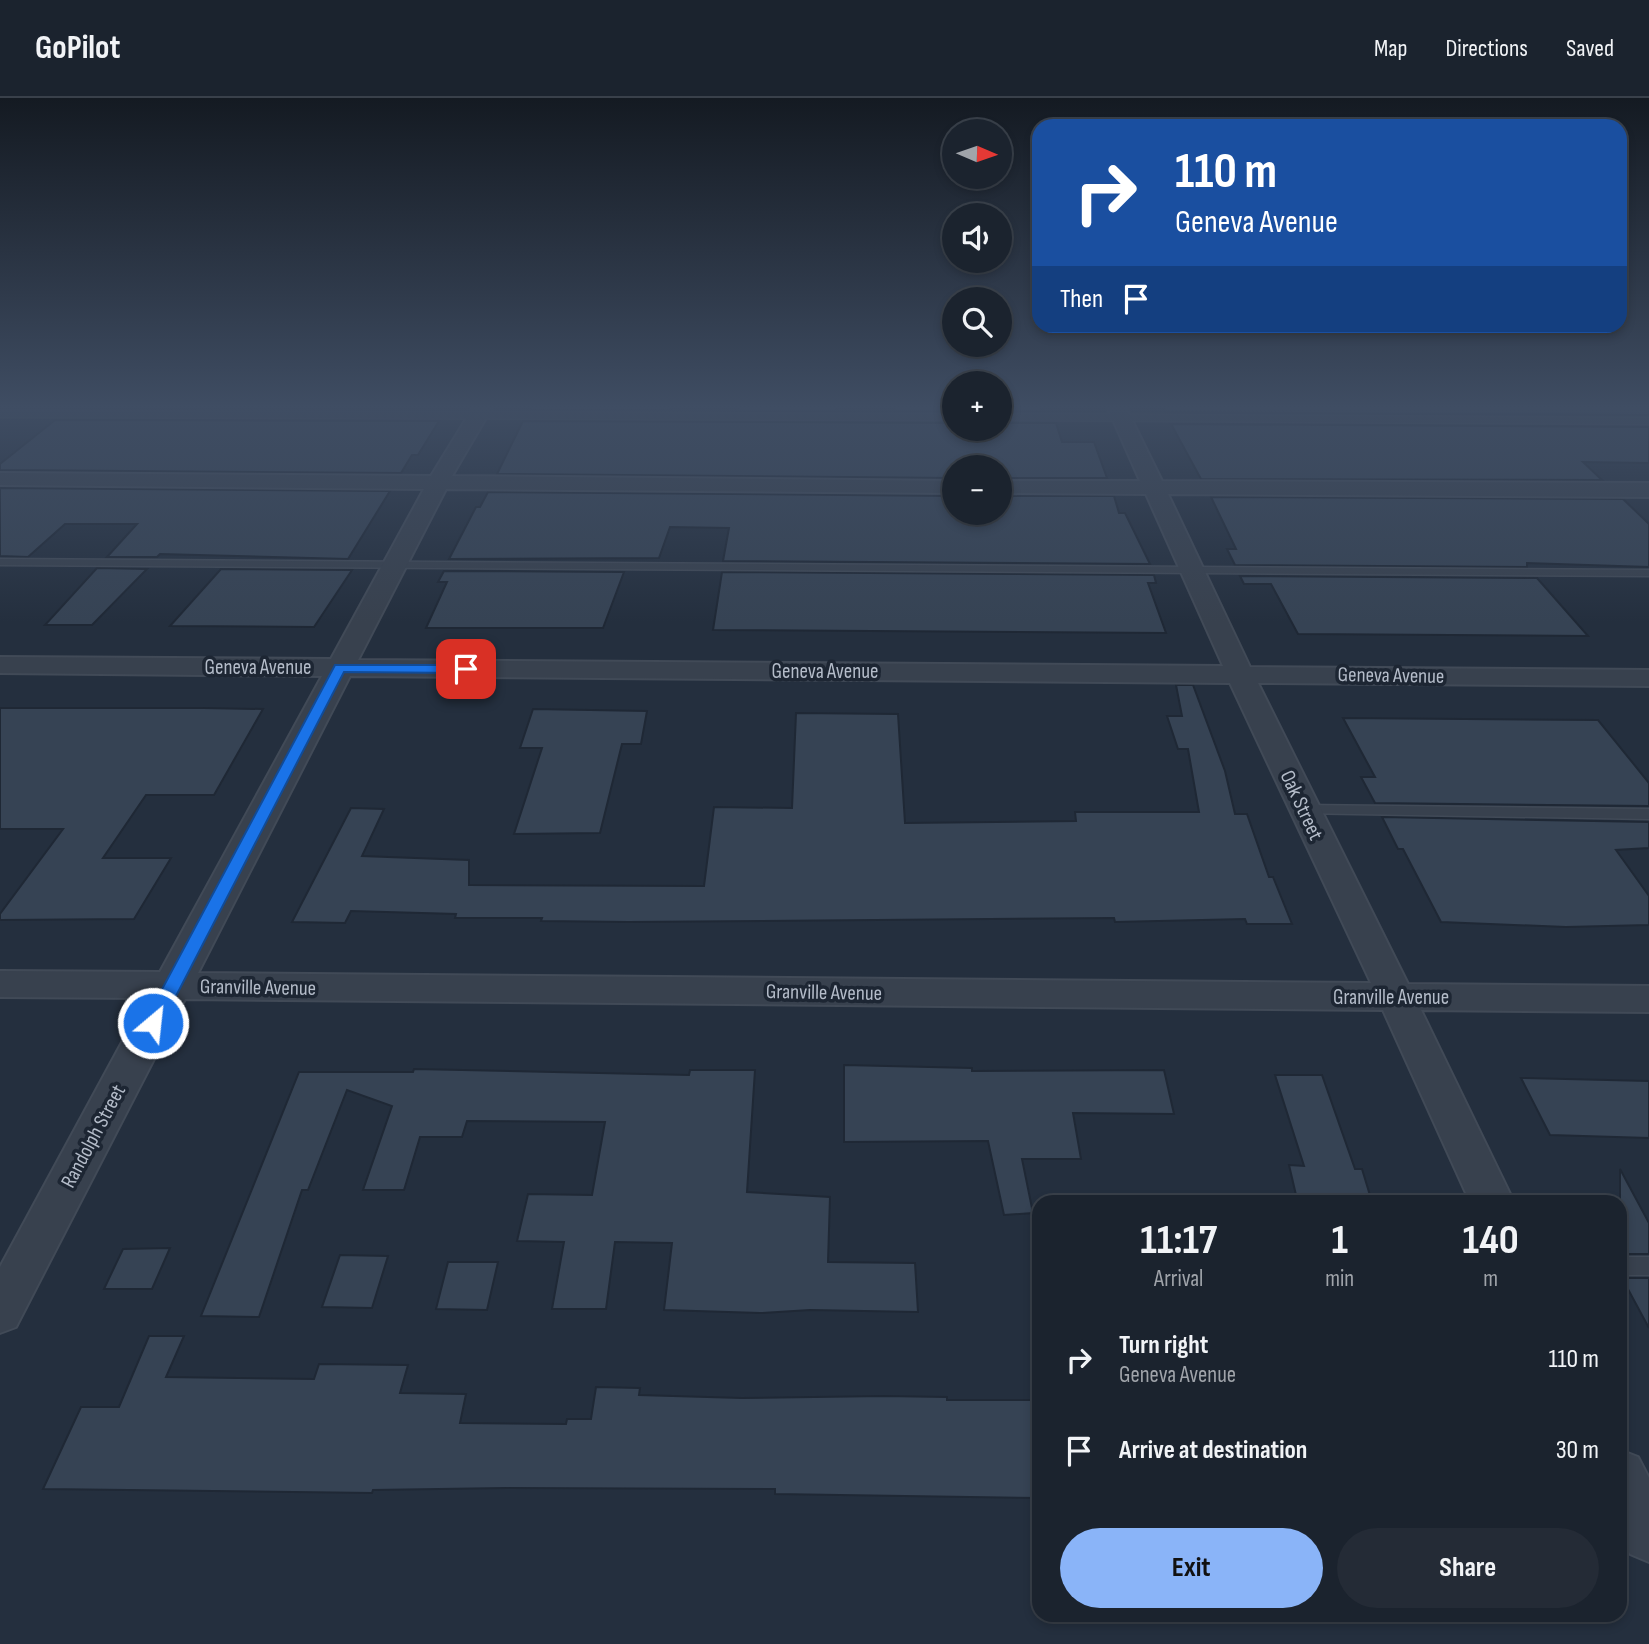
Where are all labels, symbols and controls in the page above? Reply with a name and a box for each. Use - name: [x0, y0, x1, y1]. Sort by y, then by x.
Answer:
- text: GoPilot: [35, 28, 120, 68]
- text: Map: [1374, 34, 1407, 63]
- text: Directions: [1445, 34, 1528, 63]
- text: Saved: [1566, 34, 1614, 63]
- north arrow: [942, 119, 1012, 189]
- map controls: [942, 119, 1012, 525]
- text: 110 m: [1175, 143, 1277, 202]
- icon: right: [1060, 147, 1151, 238]
- button: sound: [942, 203, 1012, 273]
- text: Geneva Avenue: [1175, 203, 1338, 242]
- icon: arrive: [1117, 280, 1155, 318]
- text: Then: [1060, 284, 1103, 315]
- button: search: [942, 287, 1012, 357]
- button: +: [942, 371, 1012, 441]
- button: −: [942, 455, 1012, 525]
- pin: [436, 639, 496, 699]
- icon: arrive: [447, 650, 485, 688]
- street label: Geneva Avenue: [205, 655, 311, 680]
- street label: Geneva Avenue: [772, 659, 878, 684]
- street label: Geneva Avenue: [1337, 662, 1445, 689]
- street label: Oak Street: [1275, 766, 1328, 844]
- street label: Granville Avenue: [200, 974, 316, 1001]
- street label: Granville Avenue: [766, 979, 882, 1006]
- street label: Granville Avenue: [1333, 985, 1449, 1010]
- position arrow: [116, 986, 190, 1060]
- street label: Randolph Street: [56, 1080, 131, 1192]
- text: 11:17: [1140, 1215, 1217, 1266]
- text: 1: [1331, 1215, 1348, 1266]
- text: 140: [1462, 1215, 1519, 1266]
- text: Arrival: [1154, 1265, 1203, 1293]
- text: min: [1325, 1265, 1354, 1293]
- text: m: [1483, 1265, 1498, 1293]
- text: Turn right: [1119, 1330, 1208, 1361]
- icon: right: [1060, 1341, 1098, 1379]
- text: 110 m: [1548, 1344, 1599, 1375]
- text: Geneva Avenue: [1119, 1361, 1236, 1389]
- icon: arrive: [1060, 1432, 1098, 1470]
- text: Arrive at destination: [1119, 1435, 1307, 1466]
- text: 30 m: [1556, 1435, 1599, 1466]
- button: Exit: [1060, 1528, 1323, 1608]
- button: Share: [1337, 1528, 1599, 1608]

